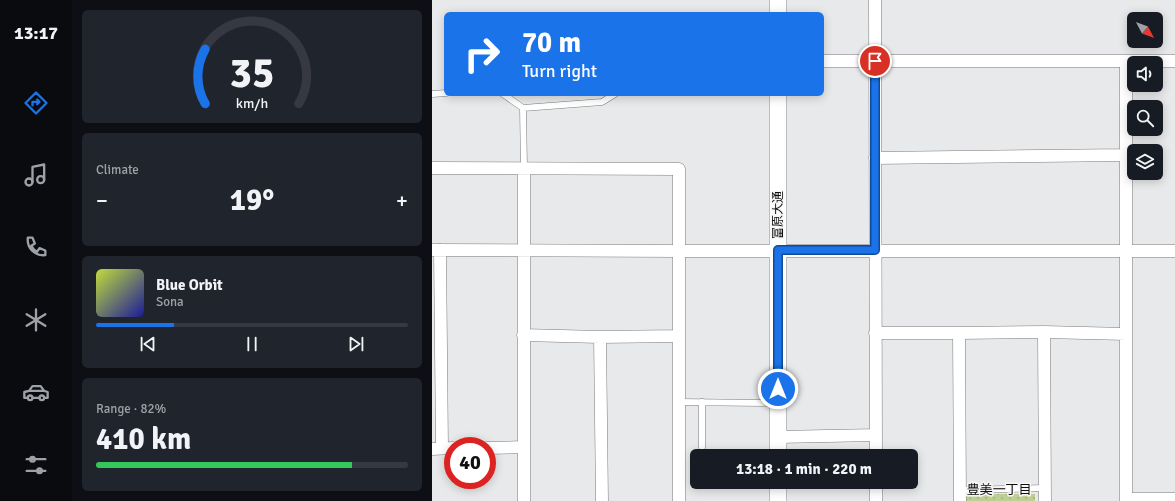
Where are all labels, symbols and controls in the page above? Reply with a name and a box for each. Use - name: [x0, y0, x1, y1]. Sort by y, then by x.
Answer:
- north arrow: [1127, 12, 1163, 48]
- map controls: [1127, 12, 1163, 180]
- text: 13:17: [14, 22, 58, 44]
- text: 70 m: [522, 26, 581, 60]
- icon: right: [456, 28, 508, 80]
- pin: [858, 44, 892, 78]
- text: 35: [230, 48, 274, 99]
- icon: arrive: [864, 50, 886, 72]
- button: sound: [1127, 56, 1163, 92]
- text: Turn right: [522, 60, 597, 82]
- icon: directions: [22, 89, 50, 117]
- text: km/h: [236, 95, 268, 112]
- button: search: [1127, 100, 1163, 136]
- button: layers: [1127, 144, 1163, 180]
- icon: music: [22, 161, 50, 189]
- text: Climate: [96, 162, 139, 178]
- text: 19°: [230, 182, 274, 219]
- text: −: [96, 187, 108, 214]
- text: +: [396, 187, 408, 214]
- street label: 富原大通: [771, 191, 786, 239]
- icon: phone: [22, 233, 50, 261]
- text: Blue Orbit: [156, 276, 223, 294]
- text: Sona: [156, 294, 184, 310]
- icon: climate: [22, 306, 50, 334]
- icon: previous: [137, 333, 159, 355]
- icon: pause: [241, 333, 263, 355]
- icon: next: [345, 333, 367, 355]
- position arrow: [757, 368, 799, 410]
- icon: car: [22, 378, 50, 406]
- text: Range · 82%: [96, 401, 166, 417]
- text: 410 km: [96, 421, 191, 458]
- speed limit sign: 40: [444, 437, 496, 489]
- icon: filters: [22, 451, 50, 479]
- text: 13:18 · 1 min · 220 m: [736, 460, 872, 478]
- district label: 豊美一丁目: [966, 482, 1032, 498]

